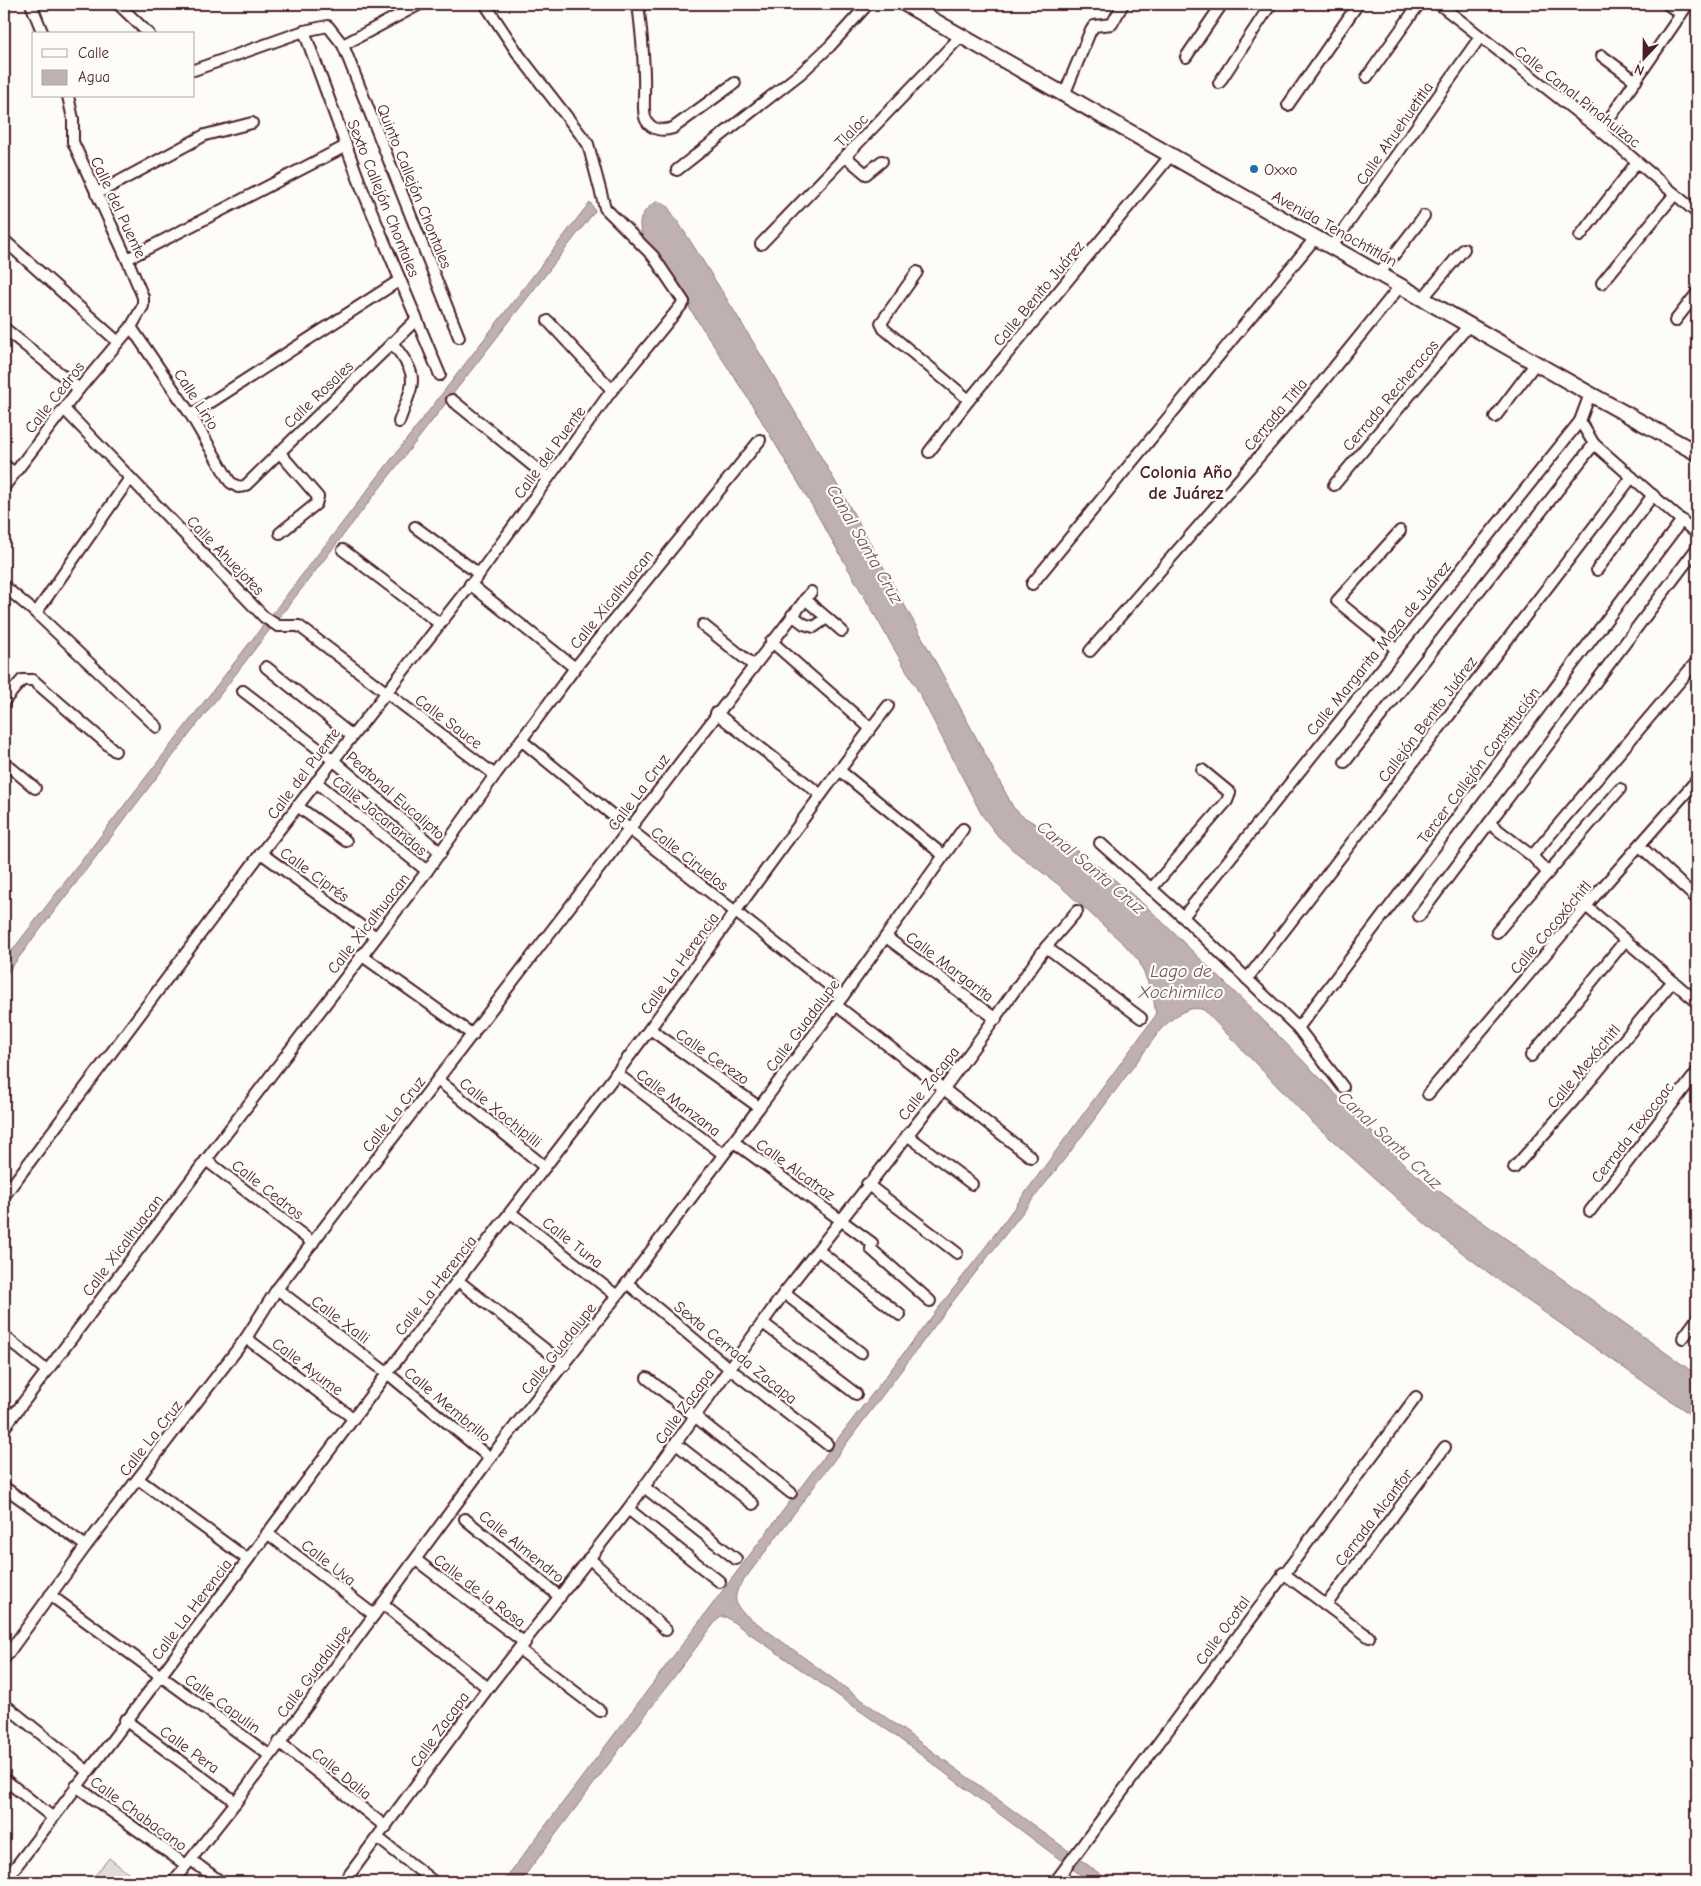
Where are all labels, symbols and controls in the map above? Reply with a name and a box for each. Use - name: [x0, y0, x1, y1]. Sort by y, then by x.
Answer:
- legend: [32, 32, 195, 98]
- north arrow: [1618, 32, 1668, 82]
- street label: Calle Canal Pinahuizac: [1511, 42, 1644, 152]
- text: Calle: [78, 44, 110, 62]
- text: N: [1632, 60, 1647, 79]
- text: Agua: [78, 68, 110, 86]
- street label: Calle Ahuehuetitla: [1353, 79, 1437, 189]
- street label: Quinto Callejón Chontales: [373, 102, 455, 272]
- street label: Tlaloc: [831, 110, 872, 151]
- street label: Sexto Callejón Chontales: [343, 117, 423, 280]
- street label: Calle del Puente: [87, 154, 149, 261]
- place label: Oxxo: [1264, 161, 1298, 179]
- marker: Oxxo: [1248, 163, 1260, 175]
- street label: Avenida Tenochtitlán: [1269, 187, 1400, 271]
- street label: Calle Benito Juárez: [990, 237, 1088, 350]
- street label: Cerrada Recheracos: [1339, 336, 1443, 455]
- street label: Calle Rosales: [280, 357, 357, 432]
- street label: Calle Cedros: [21, 358, 89, 437]
- street label: Calle Lirio: [170, 366, 222, 433]
- street label: Cerrada Titla: [1240, 375, 1311, 454]
- street label: Calle del Puente: [510, 403, 589, 502]
- district label: Colonia Año de Juárez: [1140, 462, 1232, 504]
- water label: Canal Santa Cruz: [822, 481, 907, 608]
- street label: Calle Ahuejotes: [183, 512, 268, 599]
- street label: Calle Xicalhuacan: [566, 546, 657, 653]
- street label: Calle Margarita Maza de Juárez: [1303, 558, 1455, 739]
- street label: Callejón Benito Juárez: [1375, 653, 1481, 786]
- street label: Tercer Callejón Constitución: [1414, 684, 1544, 847]
- street label: Calle Sauce: [411, 691, 486, 753]
- street label: Calle del Puente: [264, 724, 344, 823]
- street label: Peatonal Eucalipto: [342, 748, 448, 844]
- street label: Calle La Cruz: [604, 751, 673, 834]
- street label: Calle Jacarandas: [328, 772, 431, 860]
- water label: Canal Santa Cruz: [1033, 816, 1149, 919]
- street label: Calle Ciruelos: [647, 823, 732, 895]
- street label: Calle Ciprés: [276, 844, 353, 906]
- street label: Calle Xicalhuacan: [324, 870, 414, 977]
- street label: Calle Cocoxóchitl: [1507, 877, 1595, 978]
- street label: Calle La Herencia: [637, 909, 723, 1018]
- street label: Calle Margarita: [902, 928, 997, 1006]
- water label: Lago de Xochimilco: [1138, 961, 1223, 1003]
- street label: Calle Guadalupe: [762, 976, 843, 1075]
- street label: Calle Mexóchitl: [1544, 1021, 1624, 1112]
- street label: Calle Cerezo: [672, 1025, 753, 1089]
- street label: Calle Zacapa: [894, 1043, 963, 1124]
- street label: Calle Manzana: [633, 1065, 724, 1140]
- street label: Calle La Cruz: [359, 1073, 429, 1156]
- street label: Calle Xochipilli: [456, 1074, 545, 1151]
- street label: Cerrada Texocoac: [1588, 1078, 1678, 1187]
- water label: Canal Santa Cruz: [1333, 1087, 1446, 1194]
- street label: Calle Alcatraz: [752, 1135, 838, 1204]
- street label: Calle Cedros: [228, 1156, 307, 1224]
- street label: Calle Xicalhuacan: [79, 1191, 167, 1300]
- street label: Calle Tuna: [538, 1214, 606, 1272]
- street label: Calle La Herencia: [391, 1232, 480, 1339]
- street label: Calle Xalli: [308, 1292, 373, 1348]
- street label: Sexta Cerrada Zacapa: [670, 1298, 800, 1408]
- street label: Calle Guadalupe: [517, 1299, 600, 1398]
- street label: Calle Ayume: [268, 1334, 346, 1399]
- street label: Calle Membrillo: [401, 1363, 494, 1446]
- street label: Calle Zacapa: [651, 1365, 718, 1448]
- street label: Calle La Cruz: [116, 1397, 186, 1480]
- street label: Cerrada Alcanfor: [1331, 1465, 1417, 1570]
- street label: Calle Almendro: [475, 1507, 568, 1587]
- street label: Calle Uva: [298, 1536, 359, 1590]
- street label: Calle de la Rosa: [430, 1551, 529, 1631]
- street label: Calle La Herencia: [148, 1556, 236, 1664]
- street label: Calle Ocotal: [1192, 1593, 1254, 1668]
- street label: Calle Guadalupe: [273, 1622, 354, 1721]
- street label: Calle Capulin: [181, 1670, 264, 1737]
- street label: Calle Zacapa: [406, 1688, 473, 1771]
- street label: Calle Pera: [156, 1722, 223, 1777]
- street label: Calle Dalia: [308, 1744, 375, 1803]
- street label: Calle Chabacano: [87, 1773, 190, 1855]

